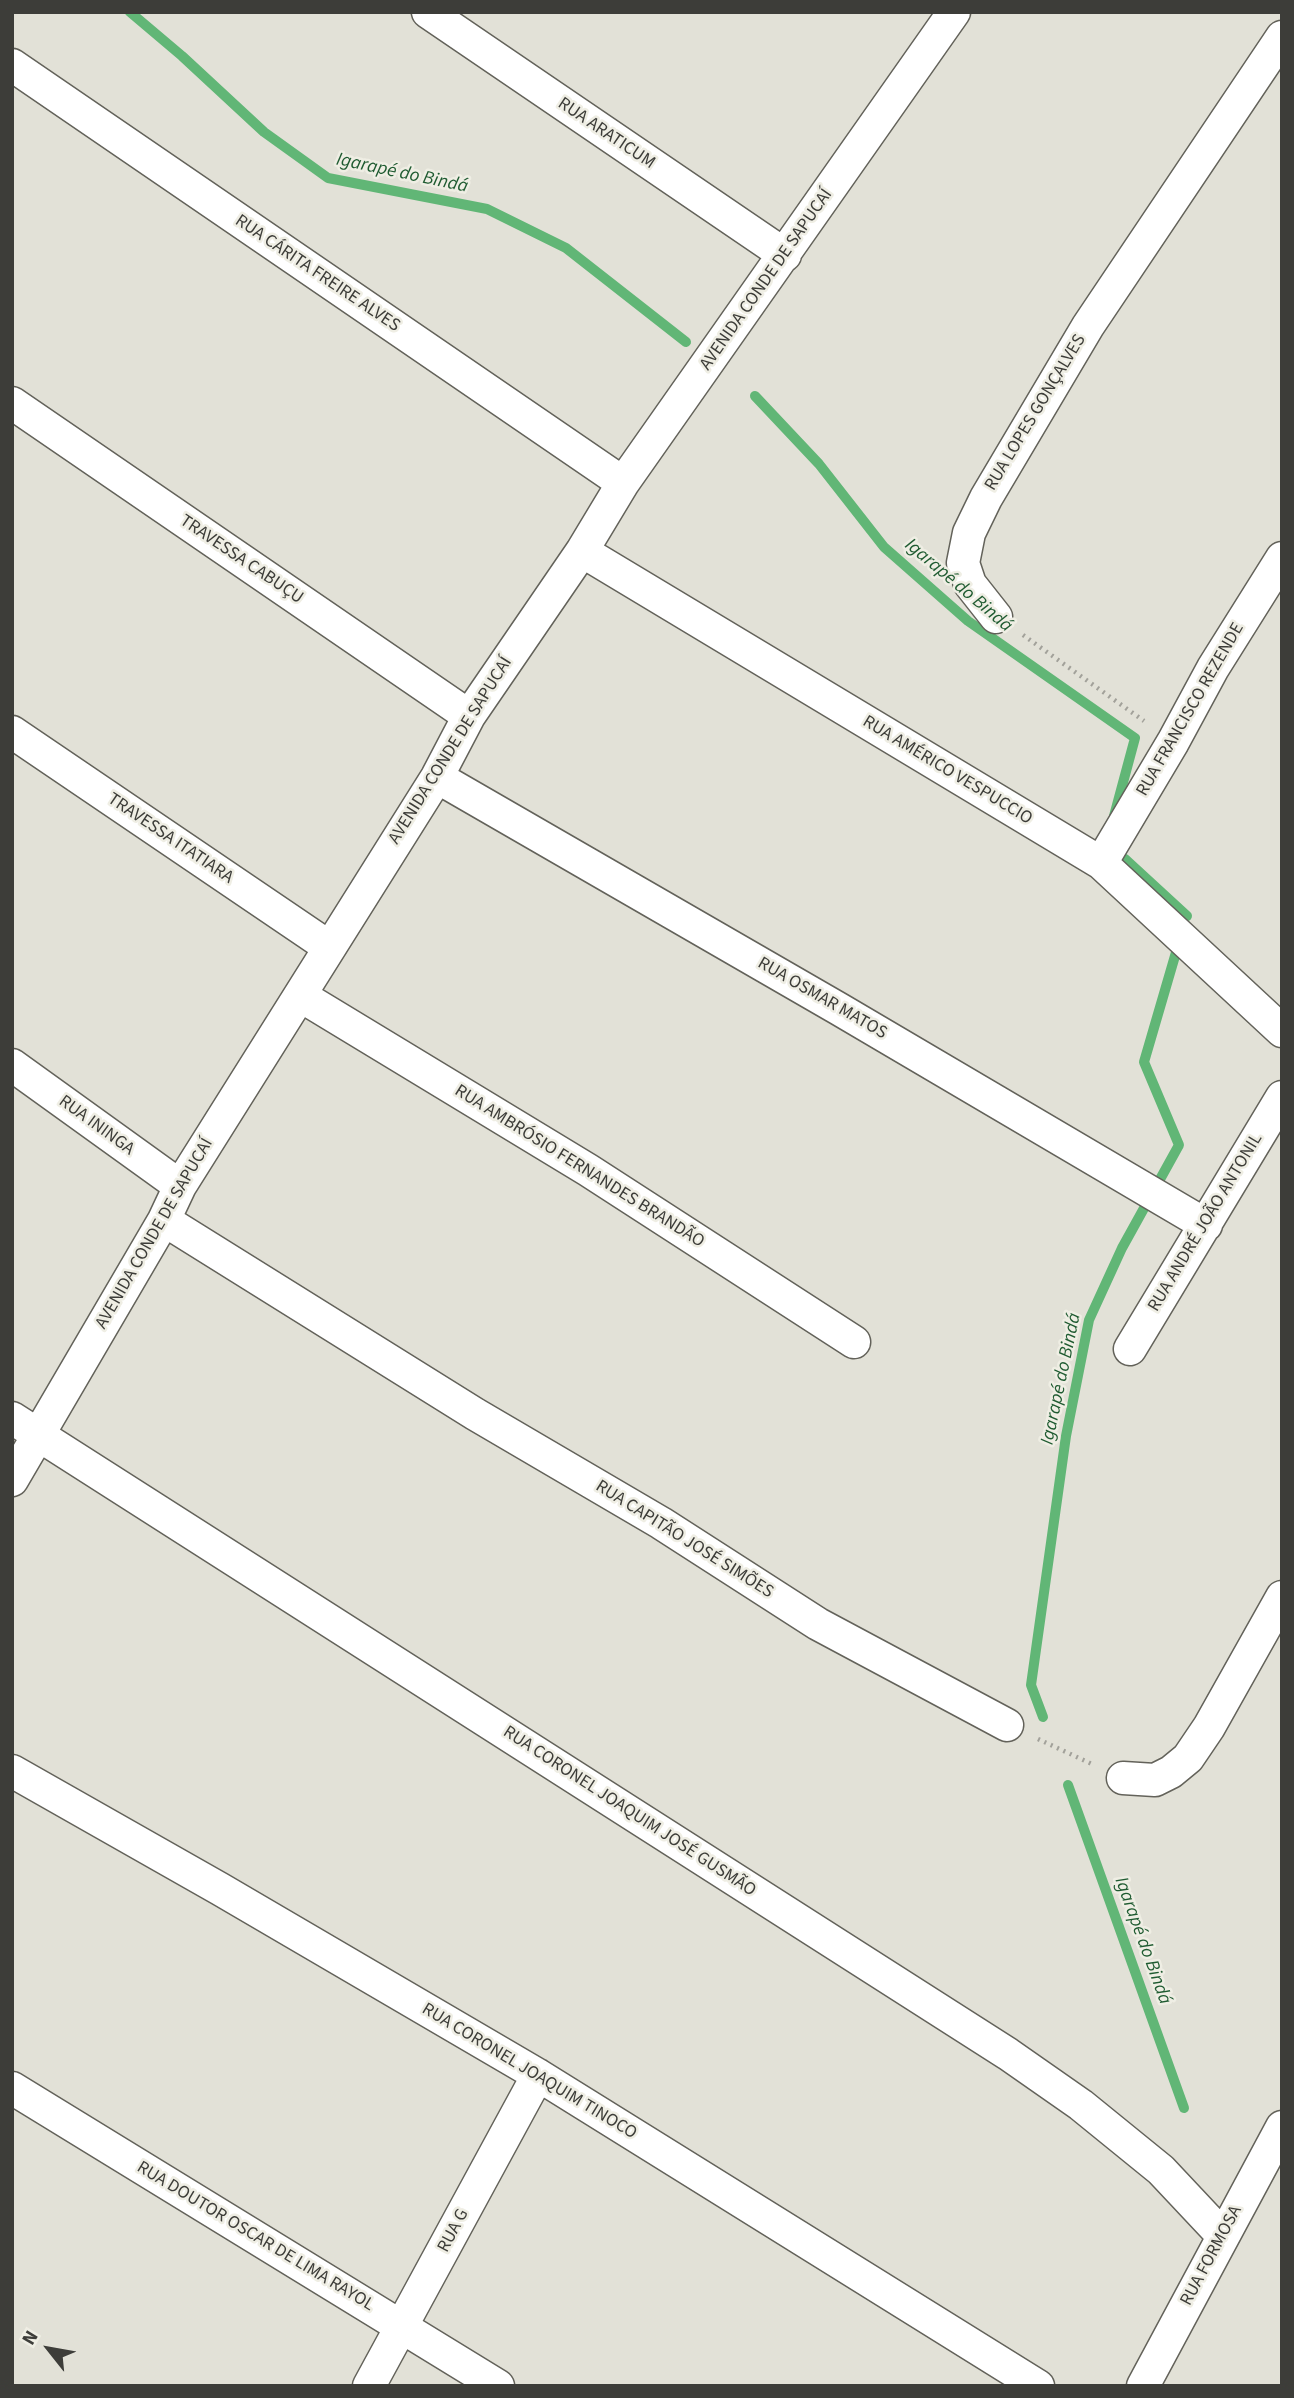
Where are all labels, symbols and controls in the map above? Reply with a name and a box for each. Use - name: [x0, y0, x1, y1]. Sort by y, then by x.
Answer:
- street label: RUA ARATICUM: [553, 94, 659, 174]
- water label: Igarapé do Bindá: [334, 149, 470, 199]
- street label: AVENIDA CONDE DE SAPUCAÍ: [696, 185, 838, 375]
- street label: RUA CÁRITA FREIRE ALVES: [230, 211, 404, 337]
- street label: RUA LOPES GONÇALVES: [981, 331, 1091, 495]
- street label: TRAVESSA CABUÇU: [175, 511, 307, 609]
- water label: Igarapé do Bindá: [899, 534, 1017, 638]
- street label: RUA FRANCISCO REZENDE: [1133, 620, 1249, 800]
- street label: AVENIDA CONDE DE SAPUCAÍ: [384, 653, 518, 849]
- street label: RUA AMÉRICO VESPUCCIO: [858, 712, 1036, 830]
- street label: TRAVESSA ITATIARA: [103, 789, 237, 889]
- street label: RUA OSMAR MATOS: [753, 953, 891, 1045]
- street label: RUA AMBRÓSIO FERNANDES BRANDÃO: [450, 1081, 708, 1253]
- street label: RUA ININGA: [54, 1091, 138, 1161]
- street label: RUA ANDRÉ JOÃO ANTONIL: [1144, 1130, 1268, 1316]
- street label: AVENIDA CONDE DE SAPUCAÍ: [92, 1135, 218, 1333]
- water label: Igarapé do Bindá: [1037, 1311, 1087, 1447]
- street label: RUA CAPITÃO JOSÉ SIMÕES: [591, 1476, 777, 1604]
- street label: RUA CORONEL JOAQUIM JOSÉ GUSMÃO: [498, 1722, 760, 1902]
- water label: Igarapé do Bindá: [1108, 1874, 1176, 2008]
- street label: RUA CORONEL JOAQUIM TINOCO: [418, 1999, 640, 2145]
- street label: RUA DOUTOR OSCAR DE LIMA RAYOL: [132, 2157, 378, 2317]
- street label: RUA FORMOSA: [1177, 2202, 1247, 2310]
- street label: RUA G: [434, 2206, 474, 2256]
- north arrow: [14, 2314, 84, 2384]
- text: N: [16, 2326, 45, 2350]

